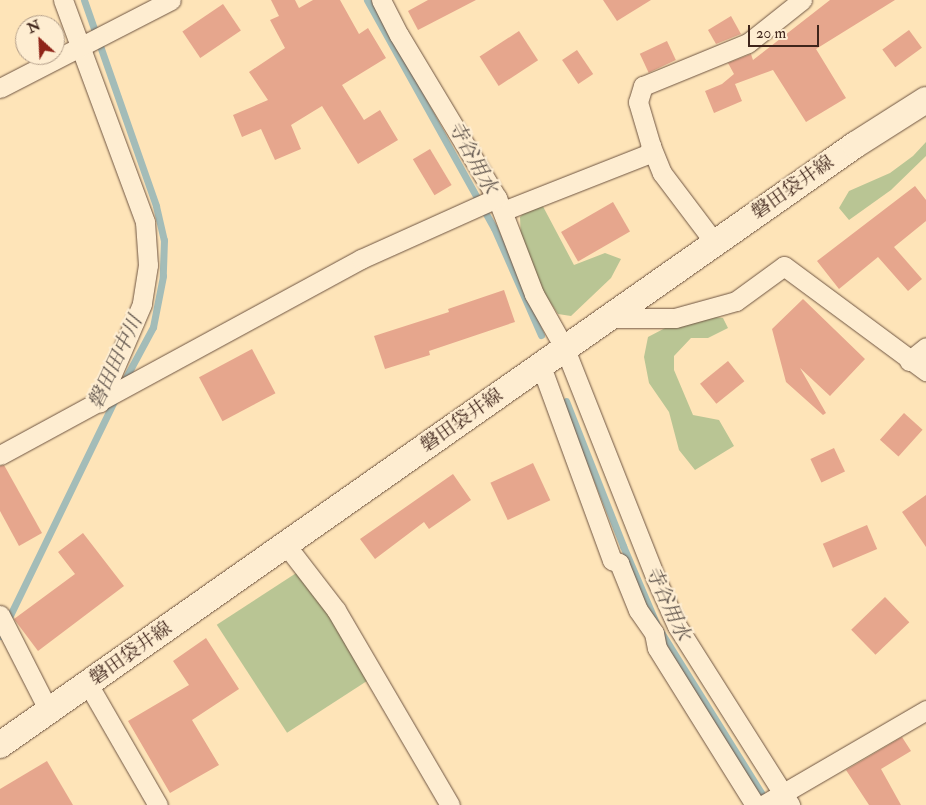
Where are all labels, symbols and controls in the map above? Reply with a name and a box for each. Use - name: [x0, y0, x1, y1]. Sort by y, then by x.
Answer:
- north arrow: [15, 15, 65, 65]
- scale bar: [751, 15, 822, 47]
- text: N: [25, 17, 43, 37]
- text: 20 m: [756, 24, 786, 43]
- water label: 寺谷用水: [443, 116, 503, 198]
- street label: 磐田袋井線: [748, 151, 838, 225]
- water label: 磐田田中川: [83, 312, 147, 412]
- street label: 磐田袋井線: [417, 384, 507, 458]
- water label: 寺谷用水: [640, 562, 696, 644]
- street label: 磐田袋井線: [86, 617, 176, 691]

